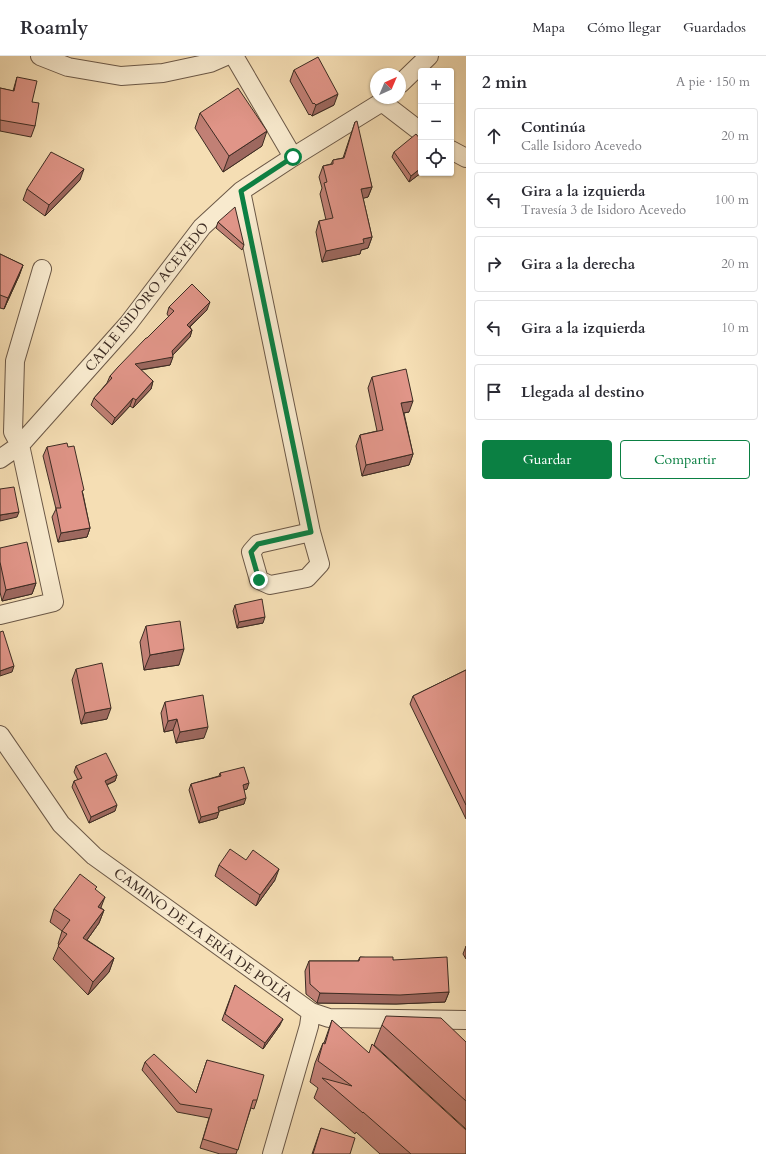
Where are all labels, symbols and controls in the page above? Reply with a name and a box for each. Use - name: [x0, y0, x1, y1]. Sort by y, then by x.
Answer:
- text: Roamly: [20, 15, 88, 41]
- text: Mapa: [532, 18, 565, 37]
- text: Cómo llegar: [587, 18, 661, 37]
- text: Guardados: [683, 18, 746, 37]
- north arrow: [370, 68, 406, 104]
- map controls: [418, 68, 454, 176]
- button: +: [418, 68, 454, 104]
- text: 2 min: [482, 71, 527, 94]
- text: A pie · 150 m: [676, 73, 750, 91]
- button: −: [418, 104, 454, 140]
- text: Continúa: [521, 117, 586, 137]
- icon: ahead: [483, 125, 505, 147]
- text: 20 m: [721, 127, 749, 145]
- text: Calle Isidoro Acevedo: [521, 137, 642, 155]
- button: locate: [418, 140, 454, 176]
- route start: [284, 148, 302, 166]
- text: Gira a la izquierda: [521, 181, 645, 201]
- icon: left: [483, 189, 505, 211]
- text: 100 m: [715, 191, 749, 209]
- text: Travesía 3 de Isidoro Acevedo: [521, 201, 686, 219]
- street label: CALLE ISIDORO ACEVEDO: [81, 218, 213, 376]
- icon: right: [483, 253, 505, 275]
- text: Gira a la derecha: [521, 254, 635, 274]
- text: 20 m: [721, 255, 749, 273]
- icon: left: [483, 317, 505, 339]
- text: Gira a la izquierda: [521, 318, 645, 338]
- text: 10 m: [721, 319, 749, 337]
- icon: arrive: [483, 381, 505, 403]
- text: Llegada al destino: [521, 382, 644, 402]
- button: Guardar: [482, 440, 612, 479]
- button: Compartir: [620, 440, 750, 479]
- route end: [250, 571, 268, 589]
- street label: CAMINO DE LA ERÍA DE POLÍA: [110, 864, 296, 1006]

